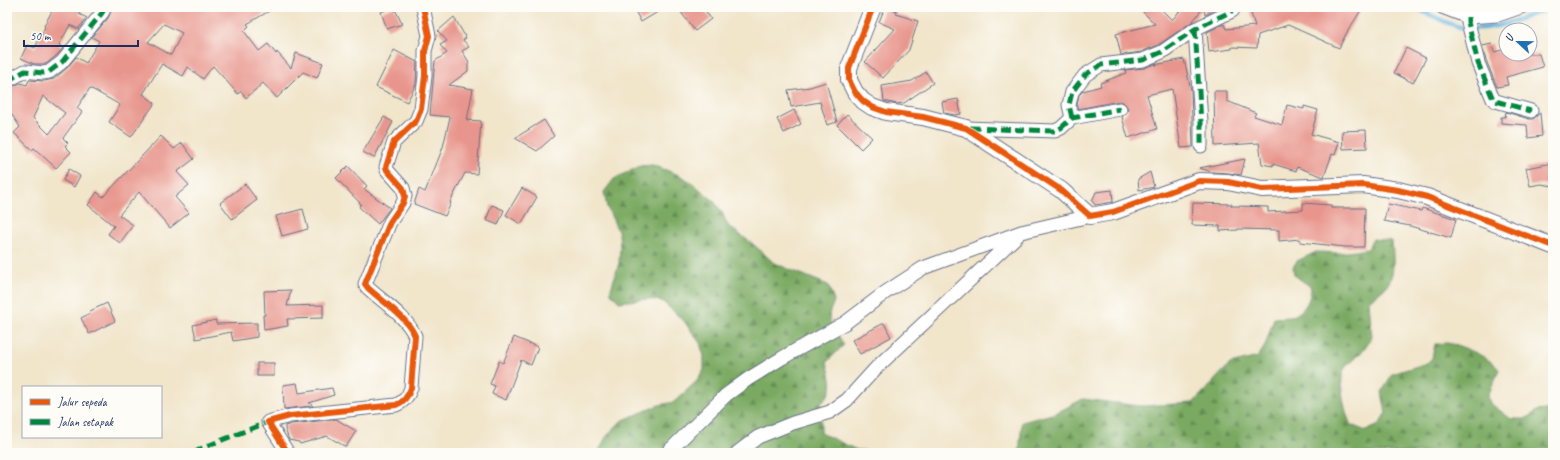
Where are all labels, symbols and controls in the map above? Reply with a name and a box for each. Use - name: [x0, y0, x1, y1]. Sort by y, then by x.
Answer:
- scale bar: [24, 22, 138, 48]
- north arrow: [1498, 22, 1538, 62]
- text: 50 m: [30, 28, 52, 44]
- text: U: [1501, 31, 1517, 43]
- legend: [22, 386, 162, 438]
- text: Jalur sepeda: [57, 394, 108, 410]
- text: Jalan setapak: [57, 414, 114, 430]

